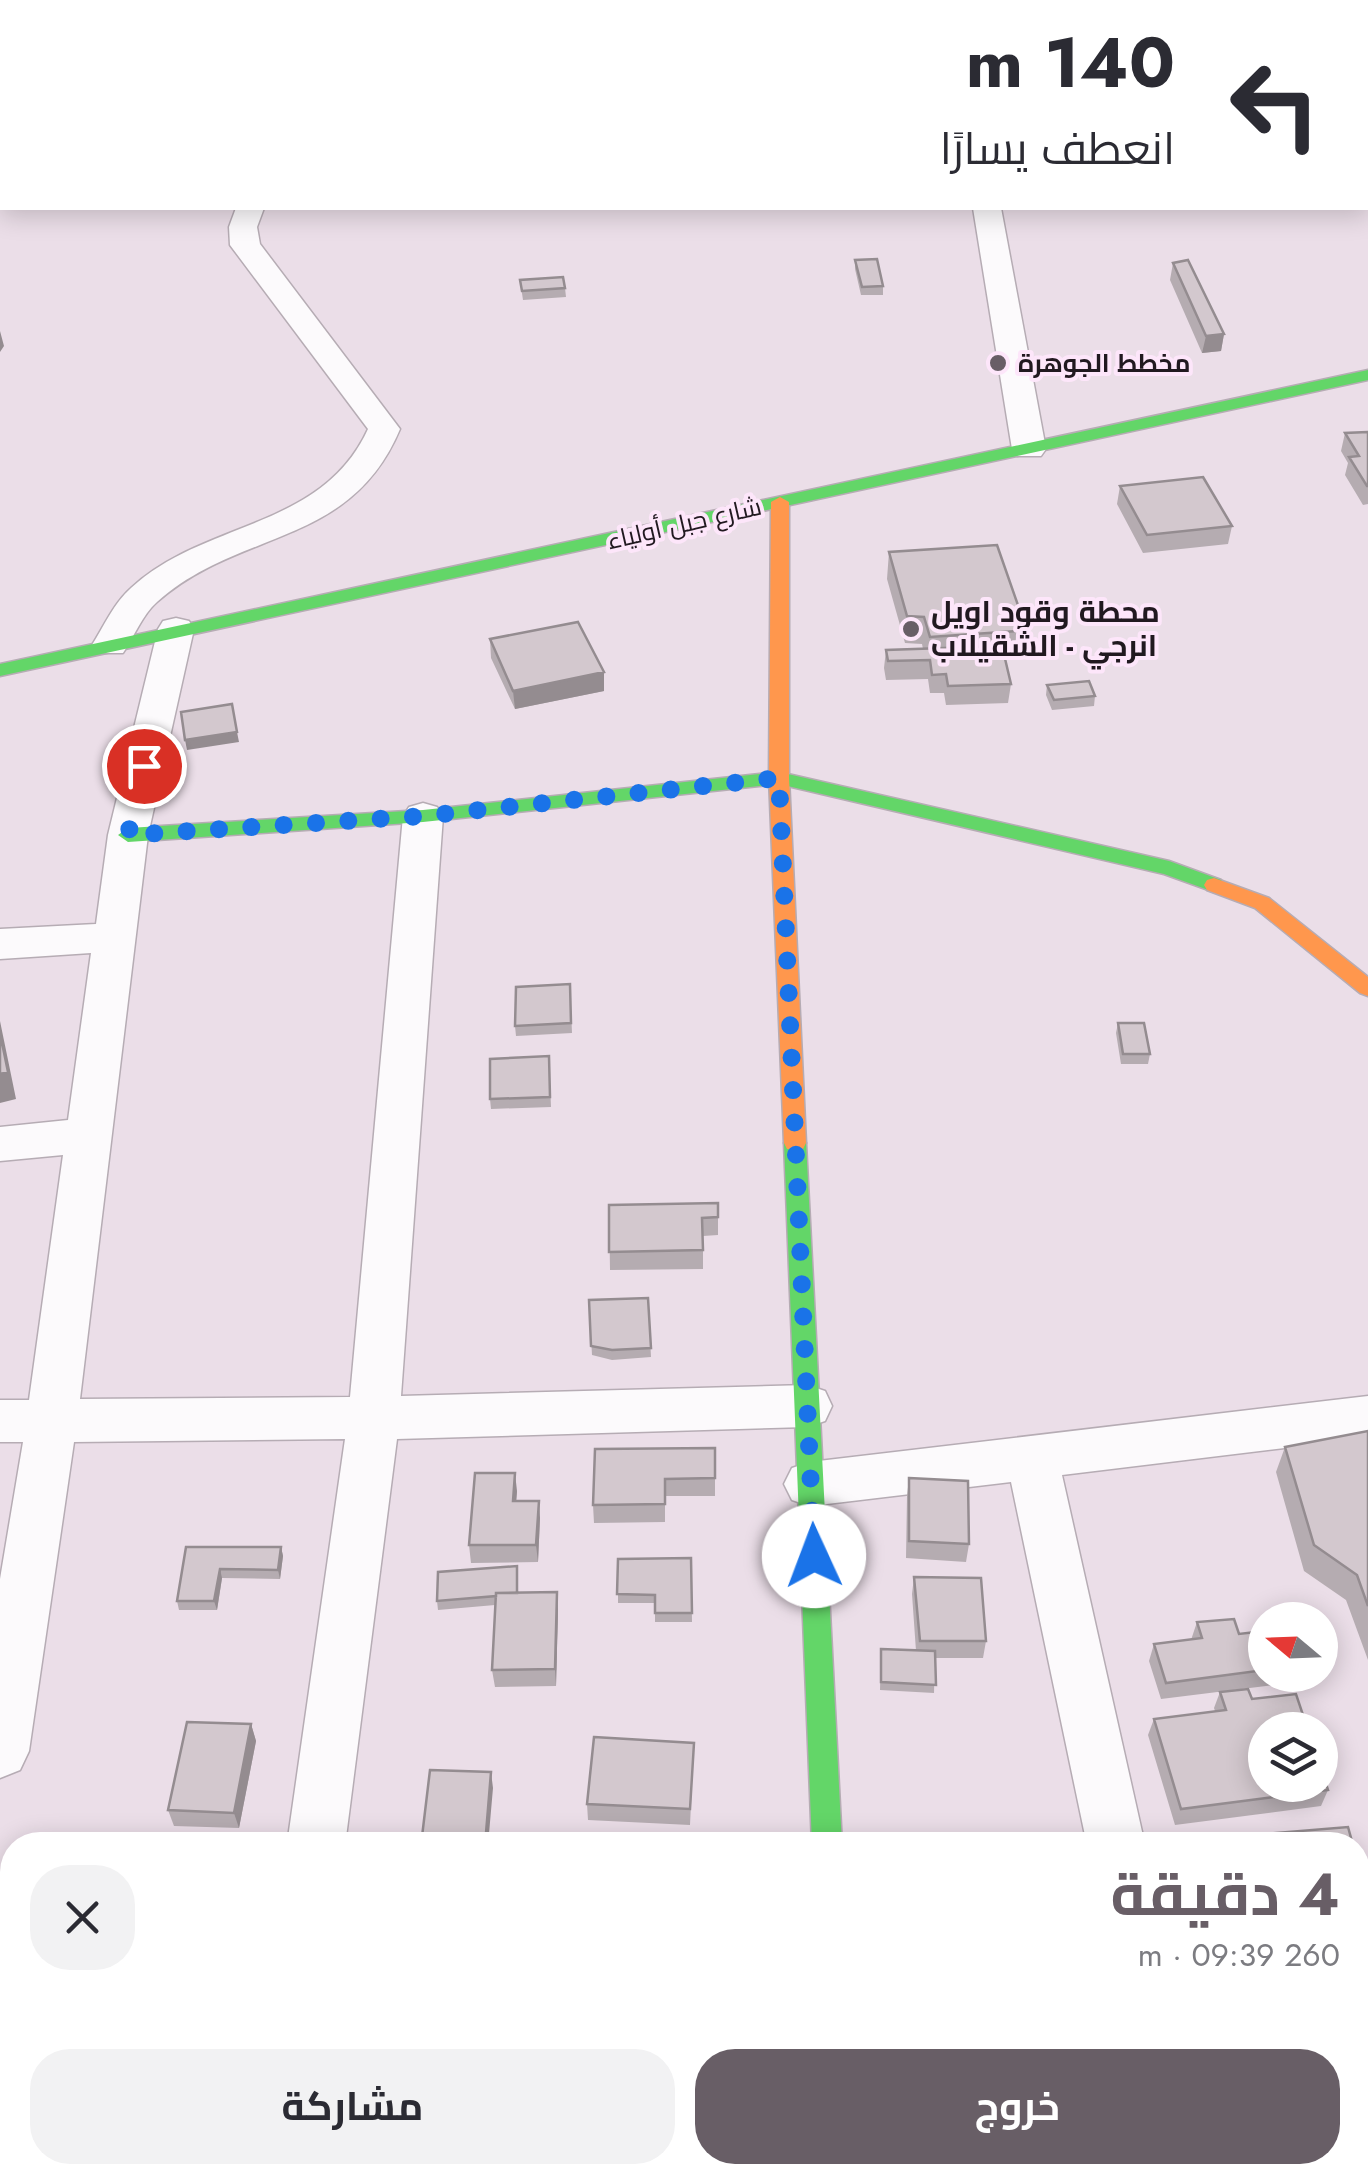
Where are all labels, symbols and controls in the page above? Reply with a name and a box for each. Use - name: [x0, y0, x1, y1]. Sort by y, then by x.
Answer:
- text: 140 m: [966, 12, 1175, 113]
- icon: left: [1210, 40, 1340, 170]
- text: انعطف يسارًا: [940, 116, 1175, 181]
- place label: مخطط الجوهرة: [1018, 345, 1190, 381]
- marker: مخطط الجوهرة: [987, 352, 1009, 374]
- street label: شارع جبل أولياء: [603, 488, 765, 558]
- place label: محطة وقود اويل انرجي - الشقيلاب: [931, 590, 1160, 670]
- marker: محطة وقود اويل انرجي - الشقيلاب: [900, 618, 922, 640]
- pin: [102, 724, 187, 809]
- icon: arrive: [117, 739, 172, 794]
- position arrow: [762, 1504, 866, 1608]
- north arrow: [1248, 1602, 1338, 1692]
- map controls: [1248, 1602, 1338, 1802]
- button: layers: [1248, 1712, 1338, 1802]
- text: 4 دقيقة: [1110, 1851, 1340, 1938]
- button: close: [30, 1865, 135, 1970]
- text: 260 m · 09:39: [1138, 1932, 1340, 1978]
- button: مشاركة: [30, 2049, 675, 2164]
- button: خروج: [695, 2049, 1340, 2164]

